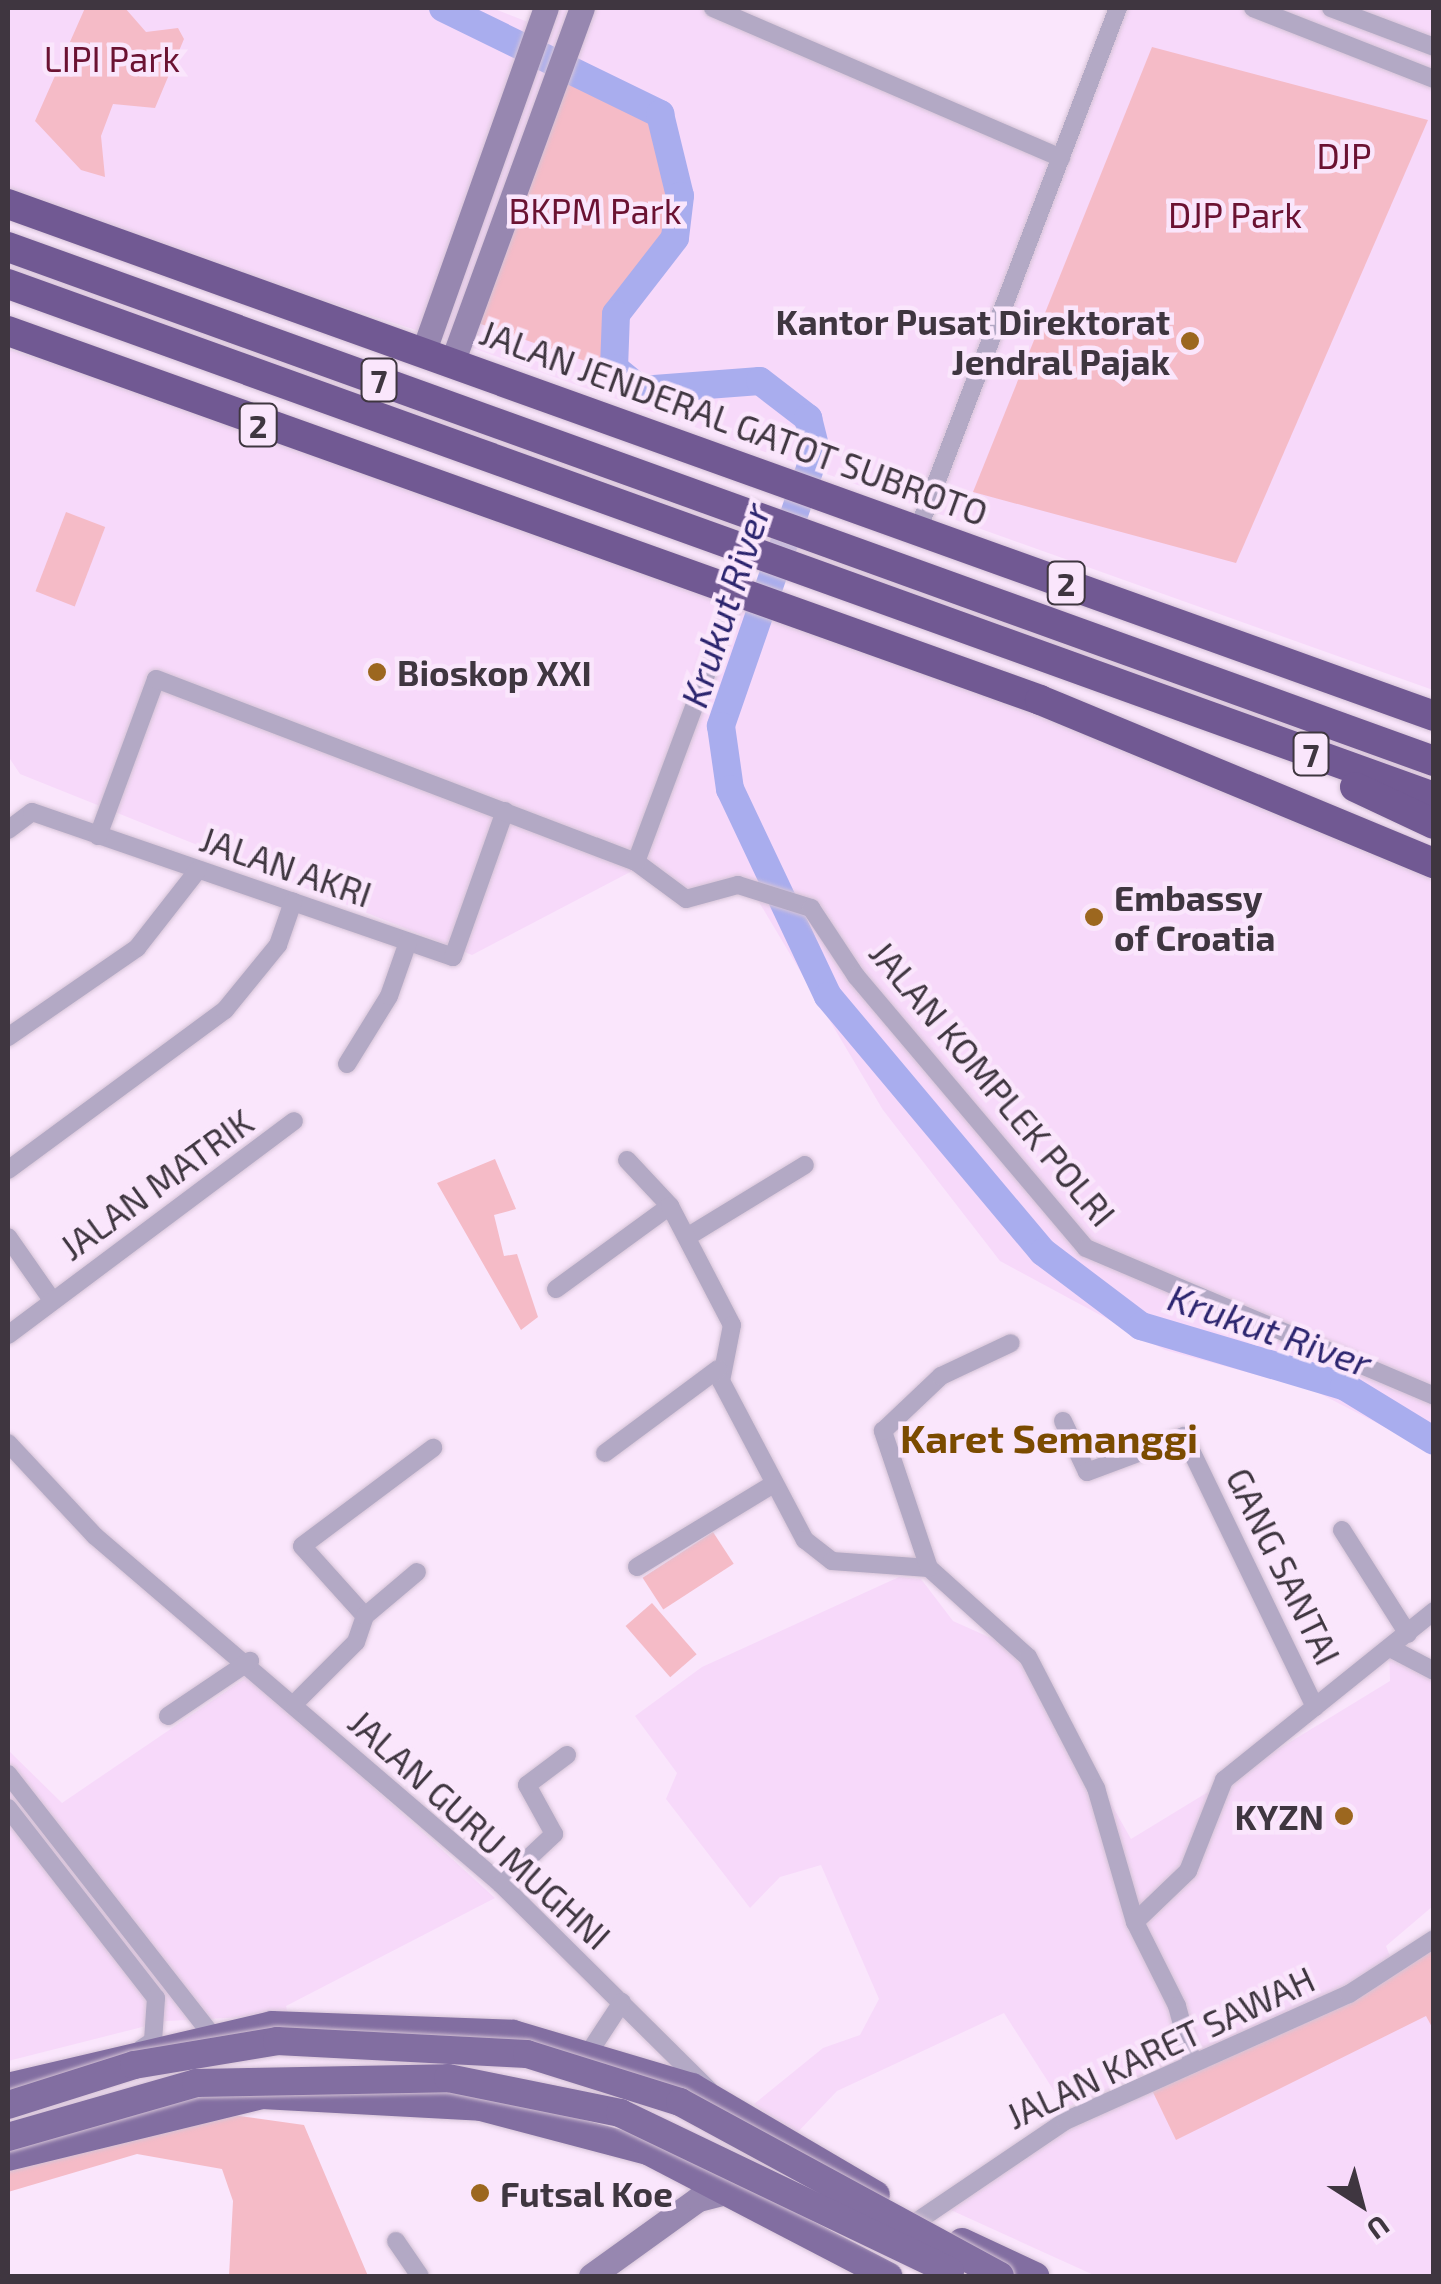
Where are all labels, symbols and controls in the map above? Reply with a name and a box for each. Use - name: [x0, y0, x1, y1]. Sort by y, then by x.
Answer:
- park label: LIPI Park: [44, 37, 180, 79]
- park label: DJP: [1316, 134, 1372, 176]
- park label: BKPM Park: [508, 189, 682, 231]
- park label: DJP Park: [1168, 193, 1302, 235]
- place label: Kantor Pusat Direktorat Jendral Pajak: [775, 300, 1170, 382]
- street label: JALAN JENDERAL GATOT SUBROTO: [474, 310, 994, 534]
- marker: Kantor Pusat Direktorat Jendral Pajak: [1179, 330, 1201, 352]
- road number: 7: [359, 353, 399, 407]
- road number: 2: [238, 398, 278, 452]
- water label: Krukut River: [671, 497, 779, 713]
- road number: 2: [1046, 556, 1086, 610]
- place label: Bioskop XXI: [397, 651, 592, 693]
- marker: Bioskop XXI: [366, 661, 388, 683]
- road number: 7: [1291, 727, 1331, 781]
- street label: JALAN AKRI: [194, 817, 378, 915]
- place label: Embassy of Croatia: [1114, 876, 1276, 958]
- marker: Embassy of Croatia: [1083, 906, 1105, 928]
- street label: JALAN KOMPLEK POLRI: [861, 932, 1125, 1234]
- street label: JALAN MATRIK: [51, 1100, 261, 1268]
- water label: Krukut River: [1162, 1274, 1378, 1386]
- district label: Karet Semanggi: [900, 1413, 1198, 1461]
- street label: GANG SANTAI: [1218, 1461, 1350, 1671]
- street label: JALAN GURU MUGHNI: [341, 1701, 619, 1957]
- place label: KYZN: [1235, 1795, 1324, 1837]
- marker: KYZN: [1333, 1805, 1355, 1827]
- street label: JALAN KARET SAWAH: [999, 1957, 1321, 2137]
- north arrow: [1311, 2154, 1411, 2254]
- place label: Futsal Koe: [500, 2172, 674, 2214]
- marker: Futsal Koe: [469, 2182, 491, 2204]
- text: U: [1361, 2209, 1396, 2248]

